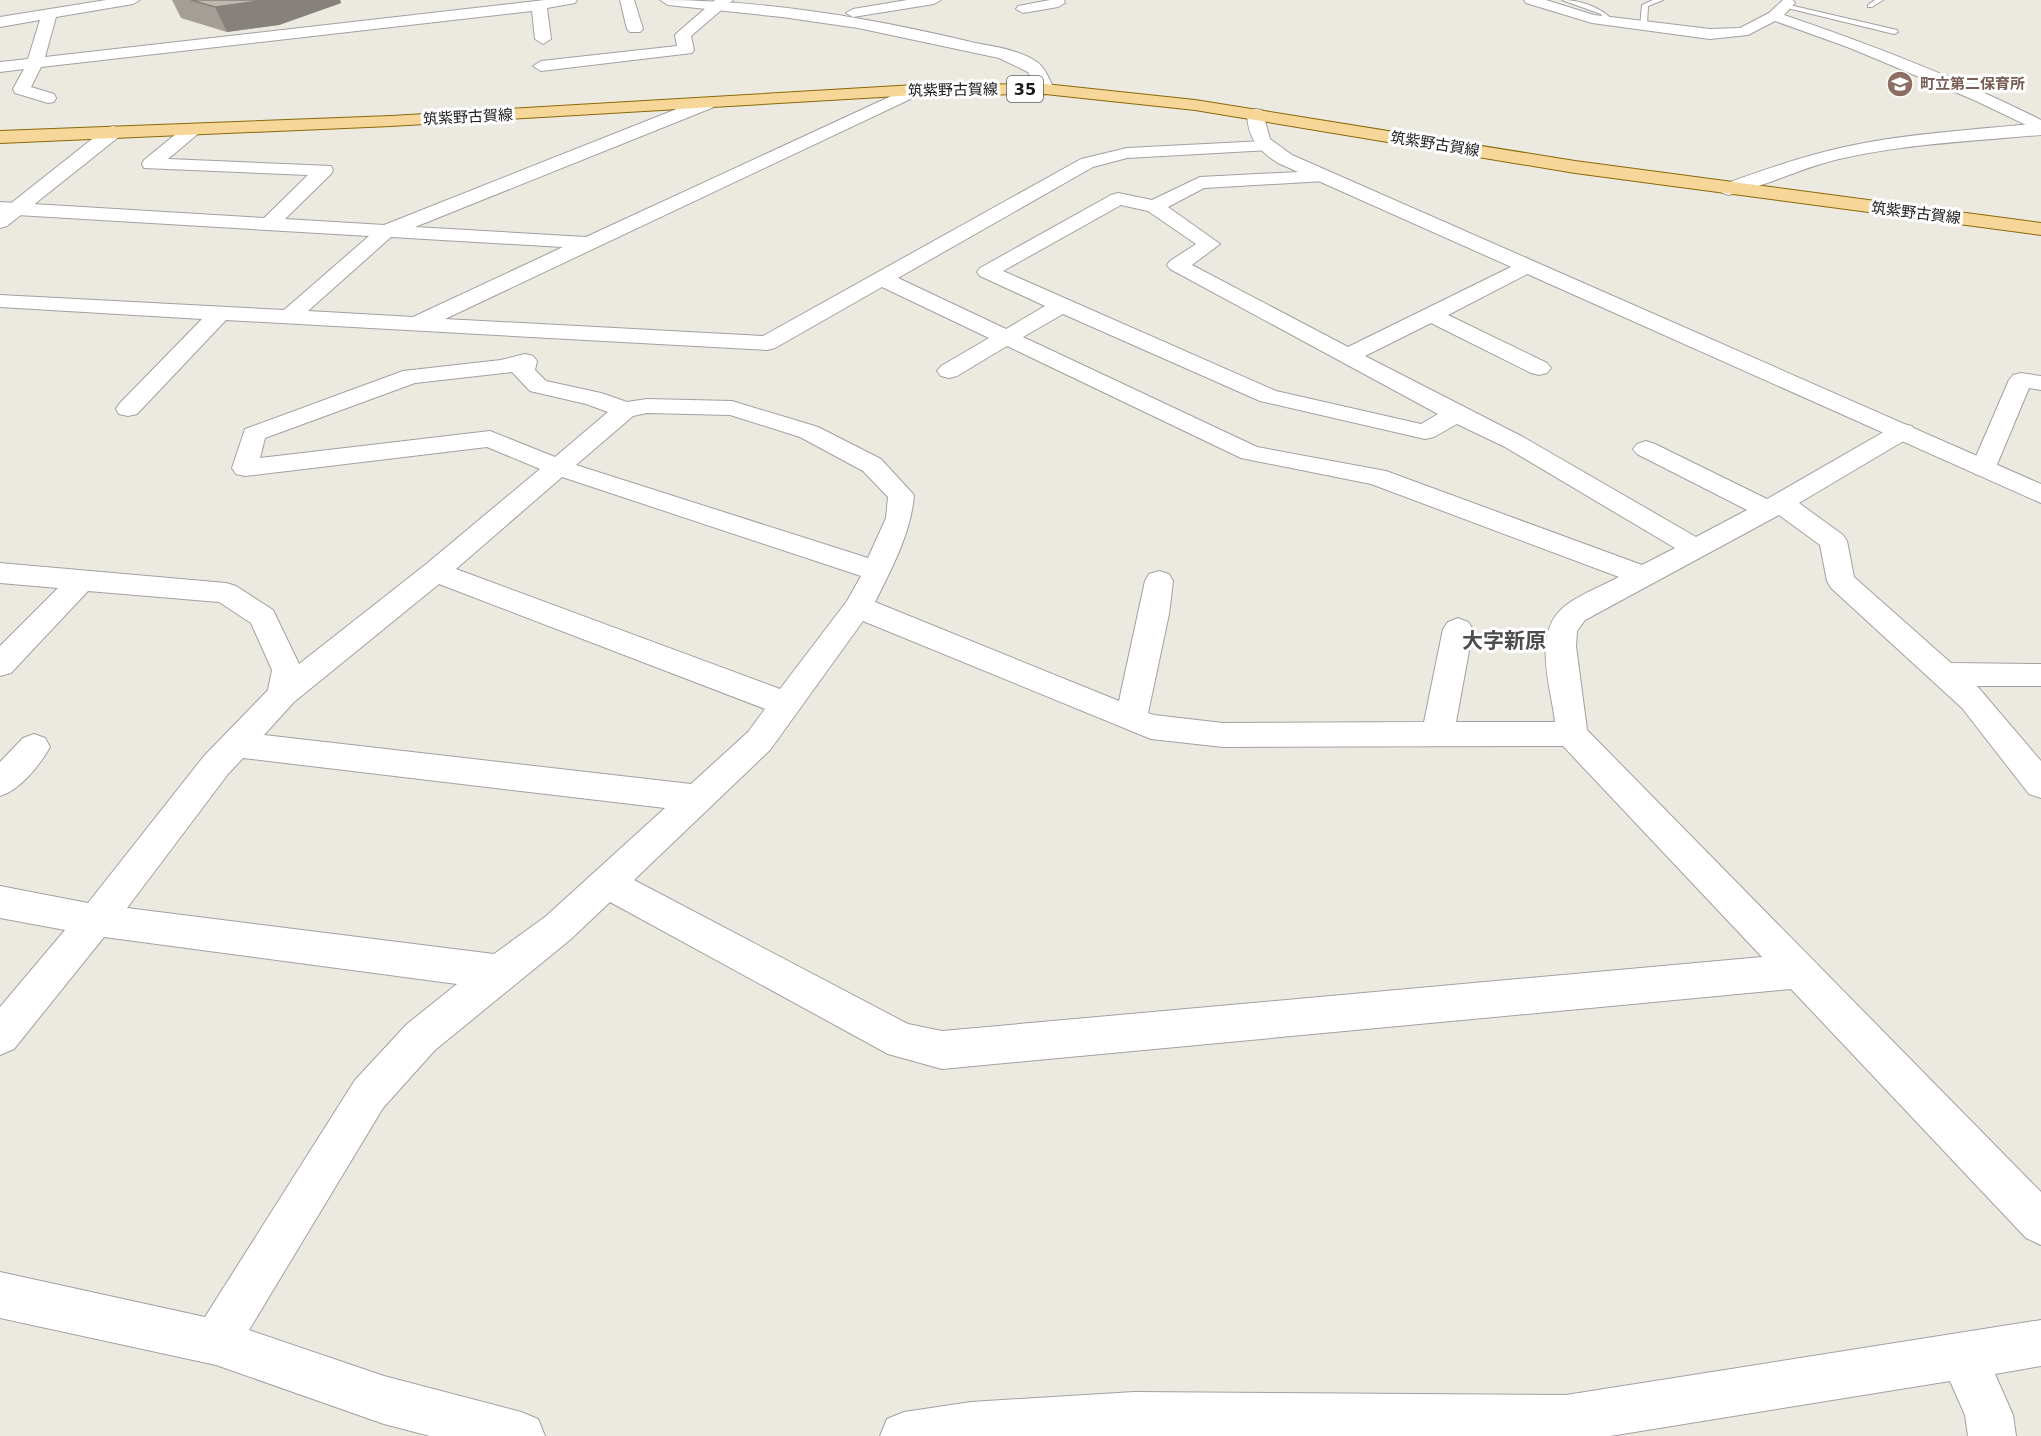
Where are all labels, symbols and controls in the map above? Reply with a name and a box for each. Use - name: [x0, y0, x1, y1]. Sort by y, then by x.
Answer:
- school or university icon: 町立第二保育所: [1885, 69, 1915, 99]
- place label: 町立第二保育所: [1920, 75, 2025, 93]
- road number: 35: [1007, 76, 1043, 102]
- street label: 筑紫野古賀線: [908, 80, 998, 100]
- street label: 筑紫野古賀線: [423, 106, 513, 128]
- street label: 筑紫野古賀線: [1389, 128, 1481, 160]
- street label: 筑紫野古賀線: [1870, 199, 1962, 227]
- district label: 大字新原: [1462, 629, 1546, 653]

